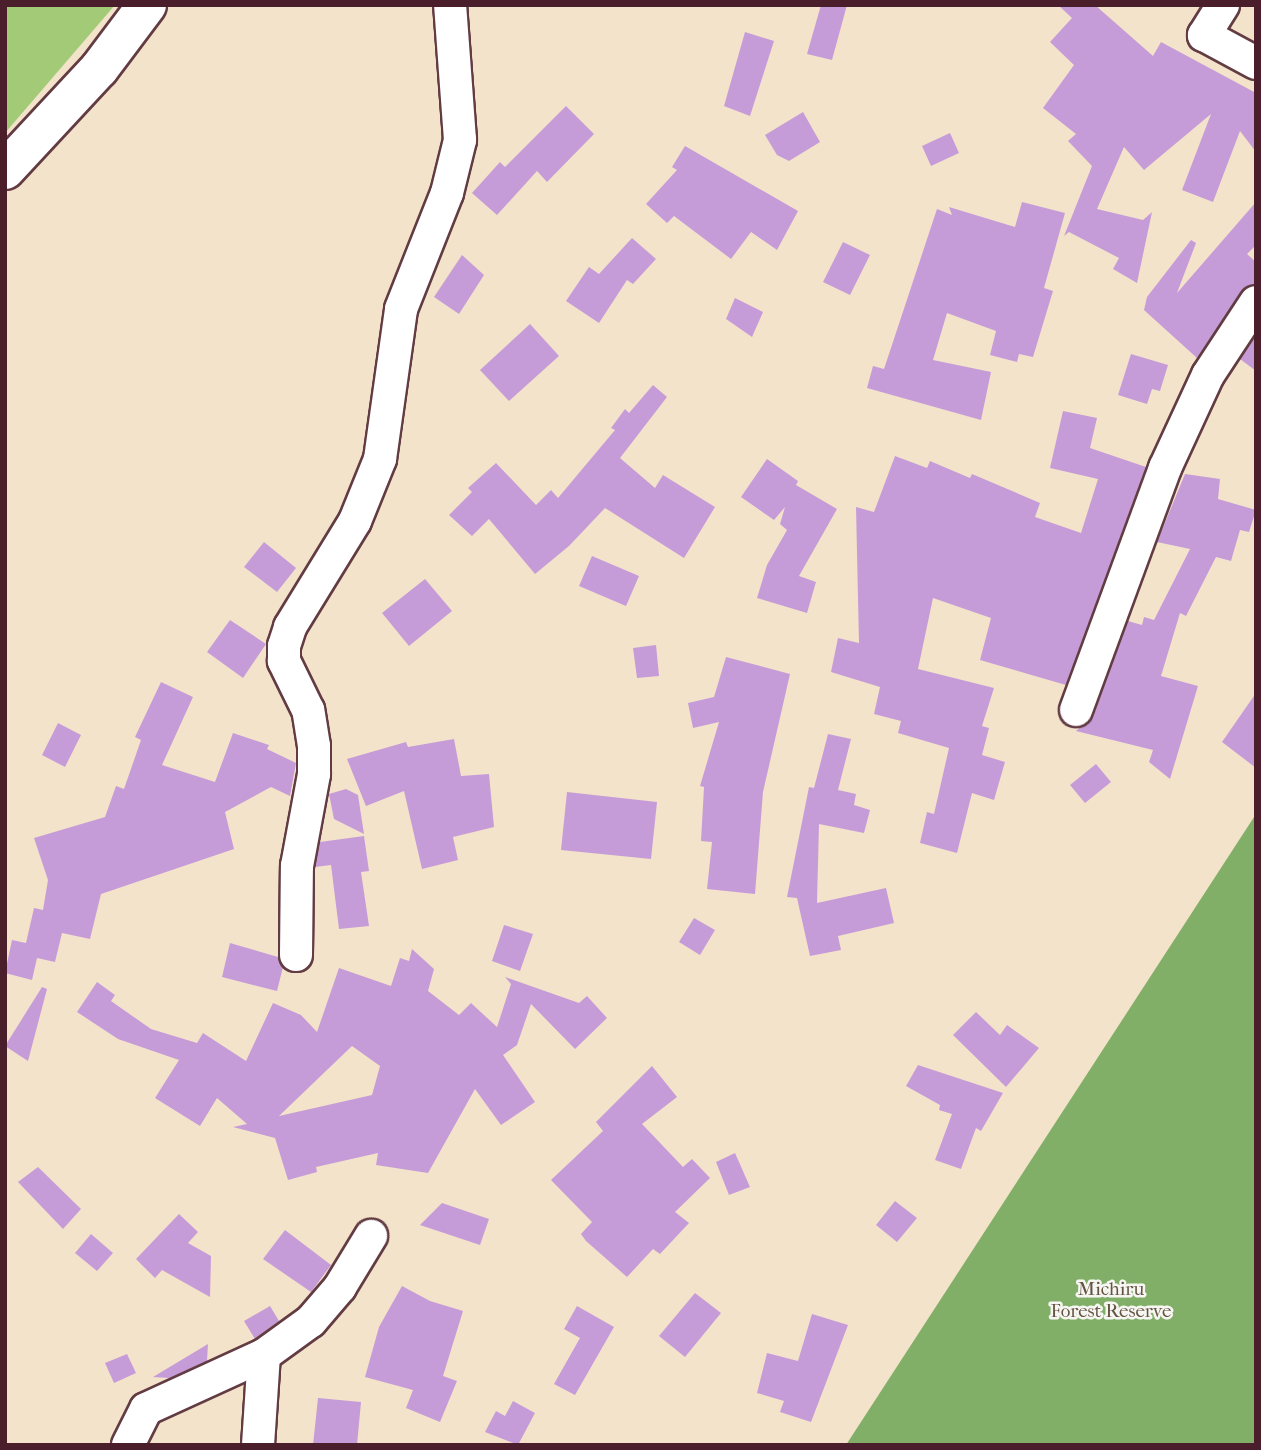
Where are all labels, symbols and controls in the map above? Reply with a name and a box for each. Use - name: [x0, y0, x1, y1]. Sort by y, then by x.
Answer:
- park label: Michiru Forest Reserve: [1051, 1279, 1171, 1323]

